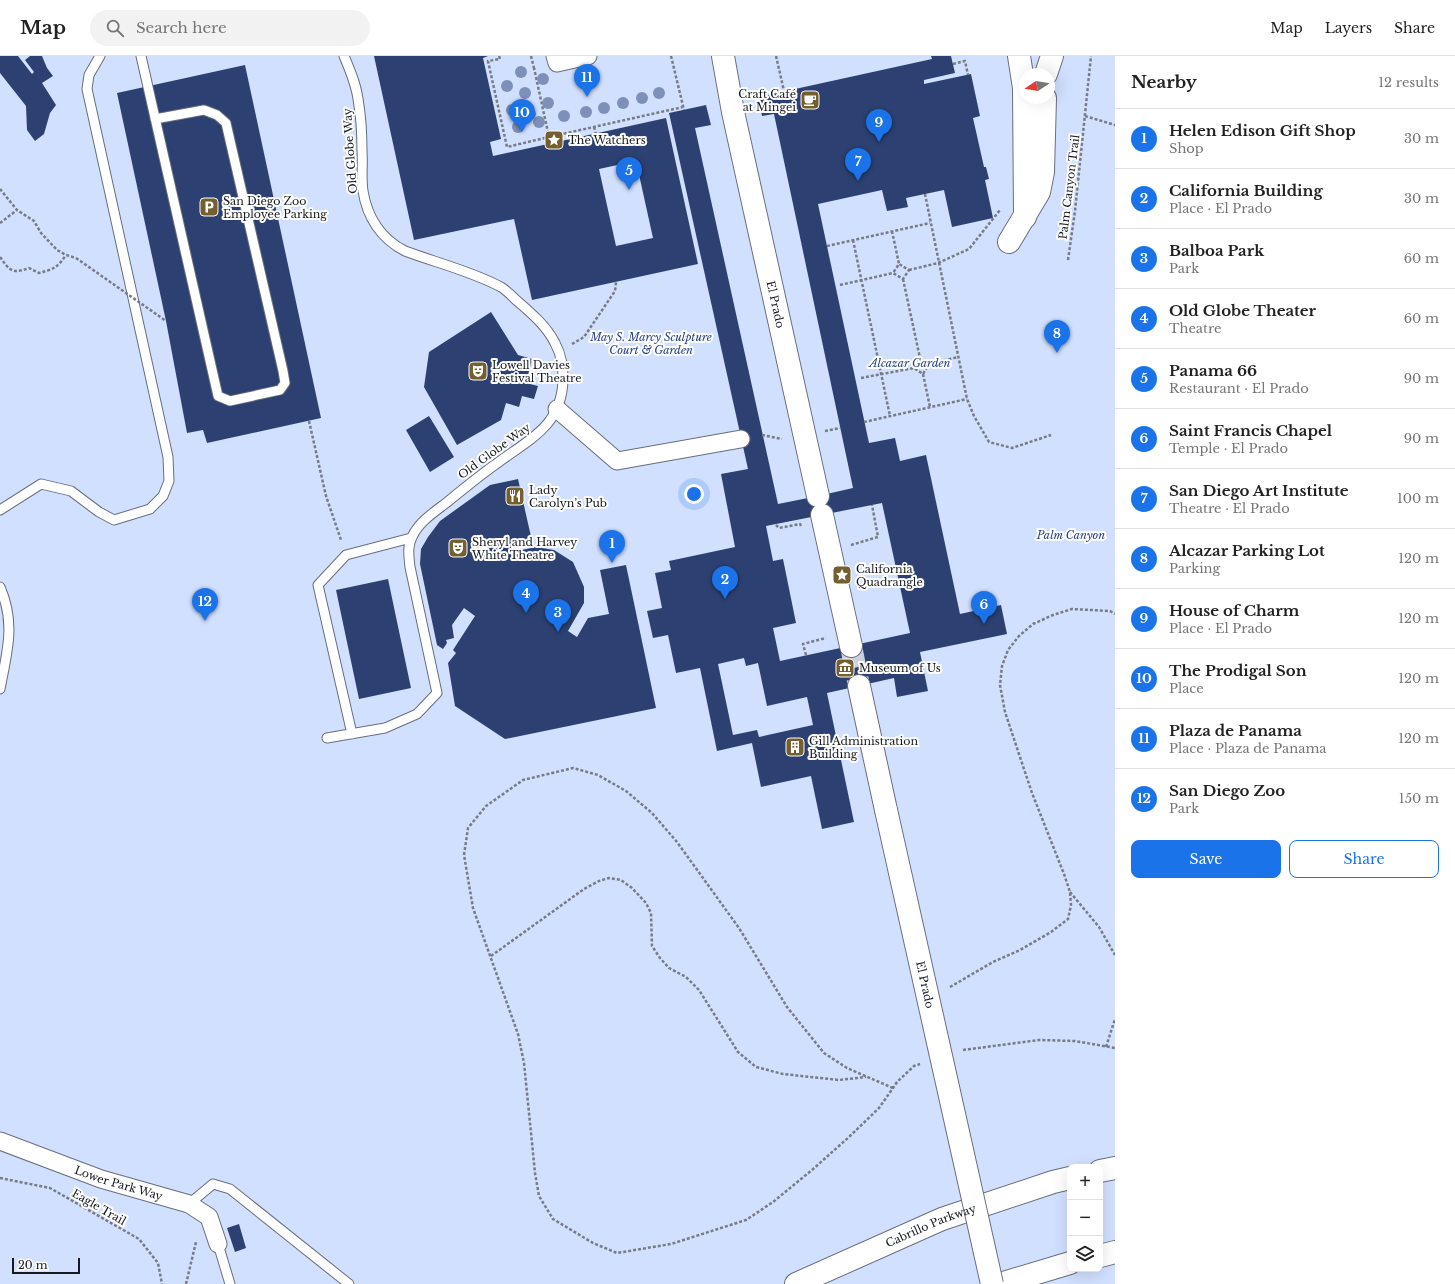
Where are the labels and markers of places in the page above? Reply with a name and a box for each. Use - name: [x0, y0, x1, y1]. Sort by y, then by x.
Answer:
- pin: 11: [574, 64, 600, 97]
- place label: Craft Café at Mingei: [738, 87, 796, 114]
- cafe icon: Craft Café at Mingei: [799, 89, 821, 111]
- pin: 10: [509, 99, 535, 132]
- pin: 9: [866, 109, 892, 142]
- place icon: The Watchers: [543, 129, 565, 151]
- place label: The Watchers: [568, 133, 646, 147]
- pin: 7: [845, 148, 871, 181]
- pin: 5: [616, 157, 642, 190]
- place label: San Diego Zoo Employee Parking: [223, 194, 327, 221]
- parking icon: San Diego Zoo Employee Parking: [198, 196, 220, 218]
- pin: 8: [1044, 320, 1070, 353]
- place label: Lowell Davies Festival Theatre: [492, 358, 582, 385]
- theatre icon: Lowell Davies Festival Theatre: [467, 360, 489, 382]
- place label: Lady Carolyn’s Pub: [529, 483, 607, 510]
- restaurant icon: Lady Carolyn’s Pub: [504, 485, 526, 507]
- pin: 1: [599, 530, 625, 563]
- place label: Sheryl and Harvey White Theatre: [471, 535, 577, 562]
- theatre icon: Sheryl and Harvey White Theatre: [447, 537, 469, 559]
- place label: California Quadrangle: [856, 562, 923, 589]
- place icon: California Quadrangle: [831, 564, 853, 586]
- pin: 2: [712, 566, 738, 599]
- pin: 4: [513, 580, 539, 613]
- pin: 12: [192, 588, 218, 621]
- pin: 6: [971, 591, 997, 624]
- pin: 3: [545, 599, 571, 632]
- museum icon: Museum of Us: [834, 657, 856, 679]
- place label: Museum of Us: [859, 661, 941, 675]
- place label: Gill Administration Building: [809, 734, 918, 761]
- building icon: Gill Administration Building: [784, 736, 806, 758]

